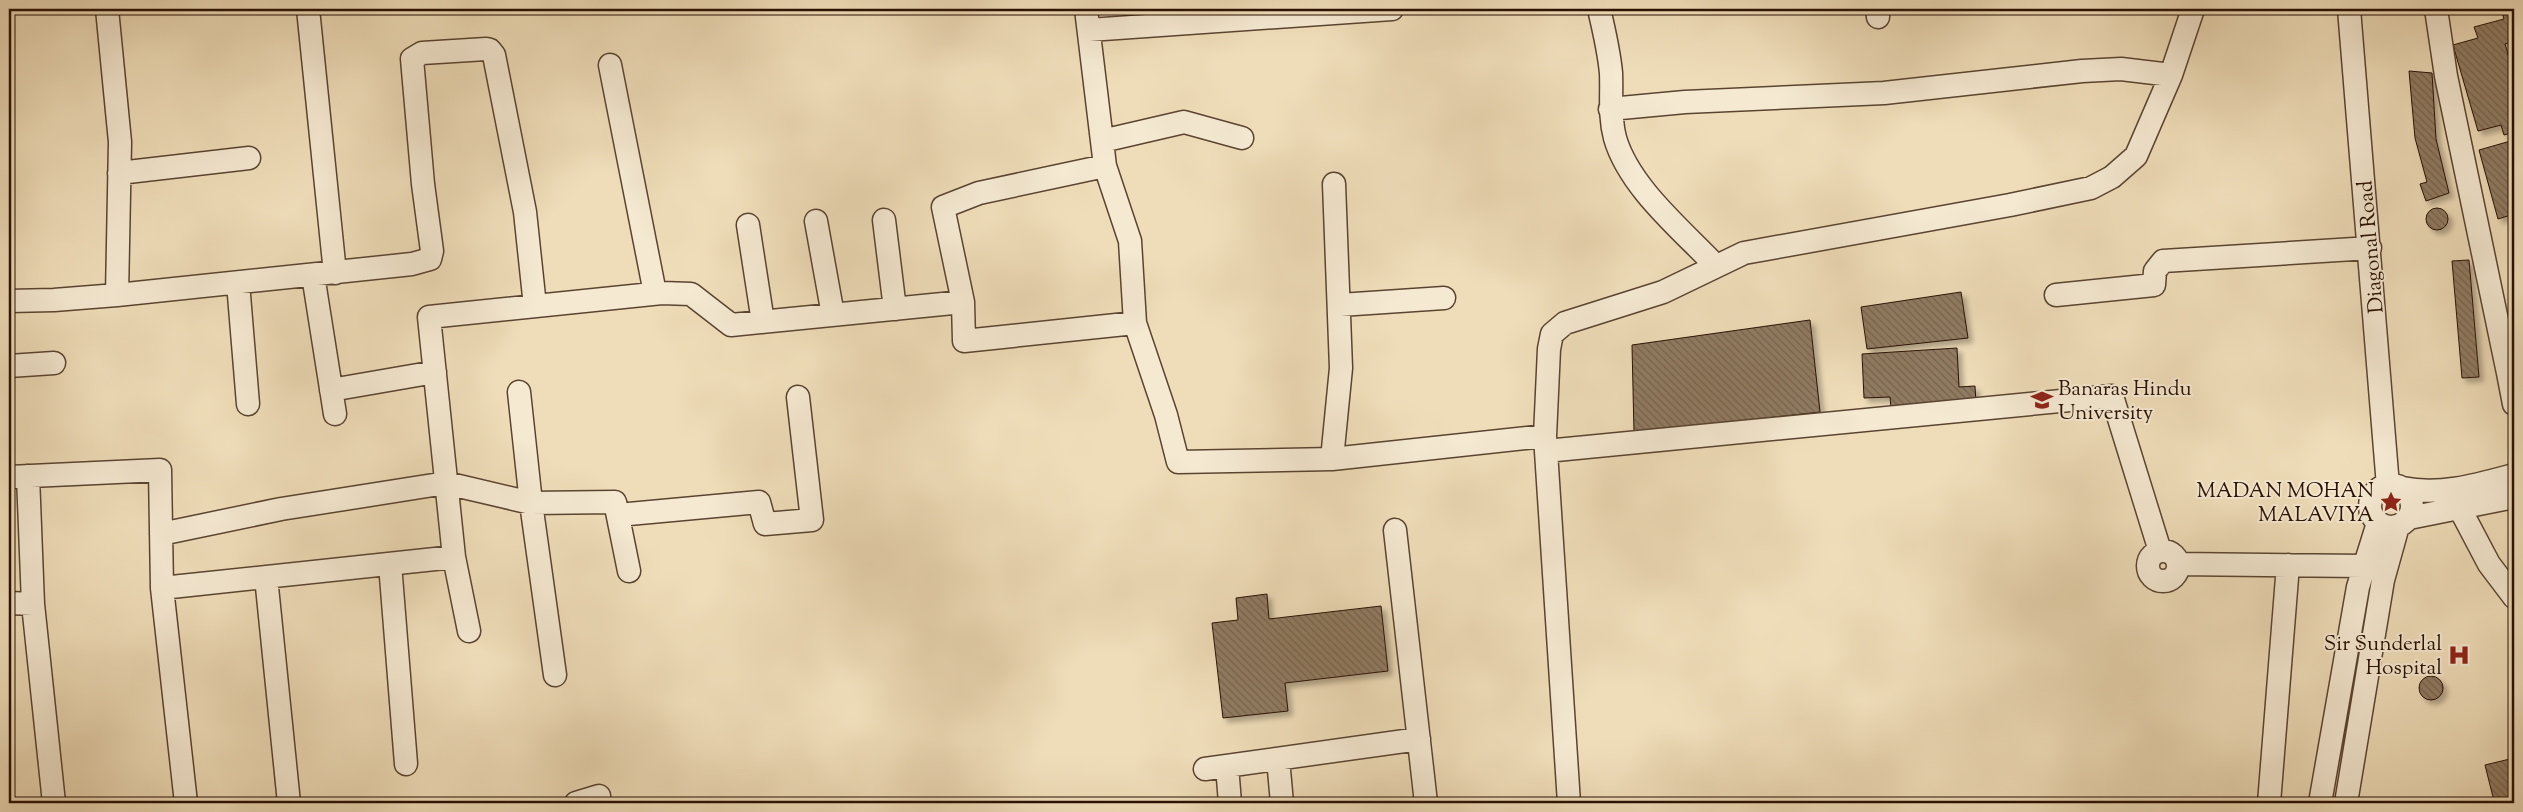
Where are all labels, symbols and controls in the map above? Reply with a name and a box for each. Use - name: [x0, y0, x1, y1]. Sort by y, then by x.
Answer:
- street label: Diagonal Road: [2351, 179, 2393, 315]
- place label: Banaras Hindu University: [2058, 375, 2192, 429]
- school or university icon: Banaras Hindu University: [2029, 387, 2055, 413]
- place label: MADAN MOHAN MALAVIYA: [2196, 477, 2374, 531]
- place icon: MADAN MOHAN MALAVIYA: [2378, 489, 2404, 515]
- place label: Sir Sunderlal Hospital: [2324, 630, 2442, 684]
- hospital icon: Sir Sunderlal Hospital: [2446, 642, 2472, 668]

